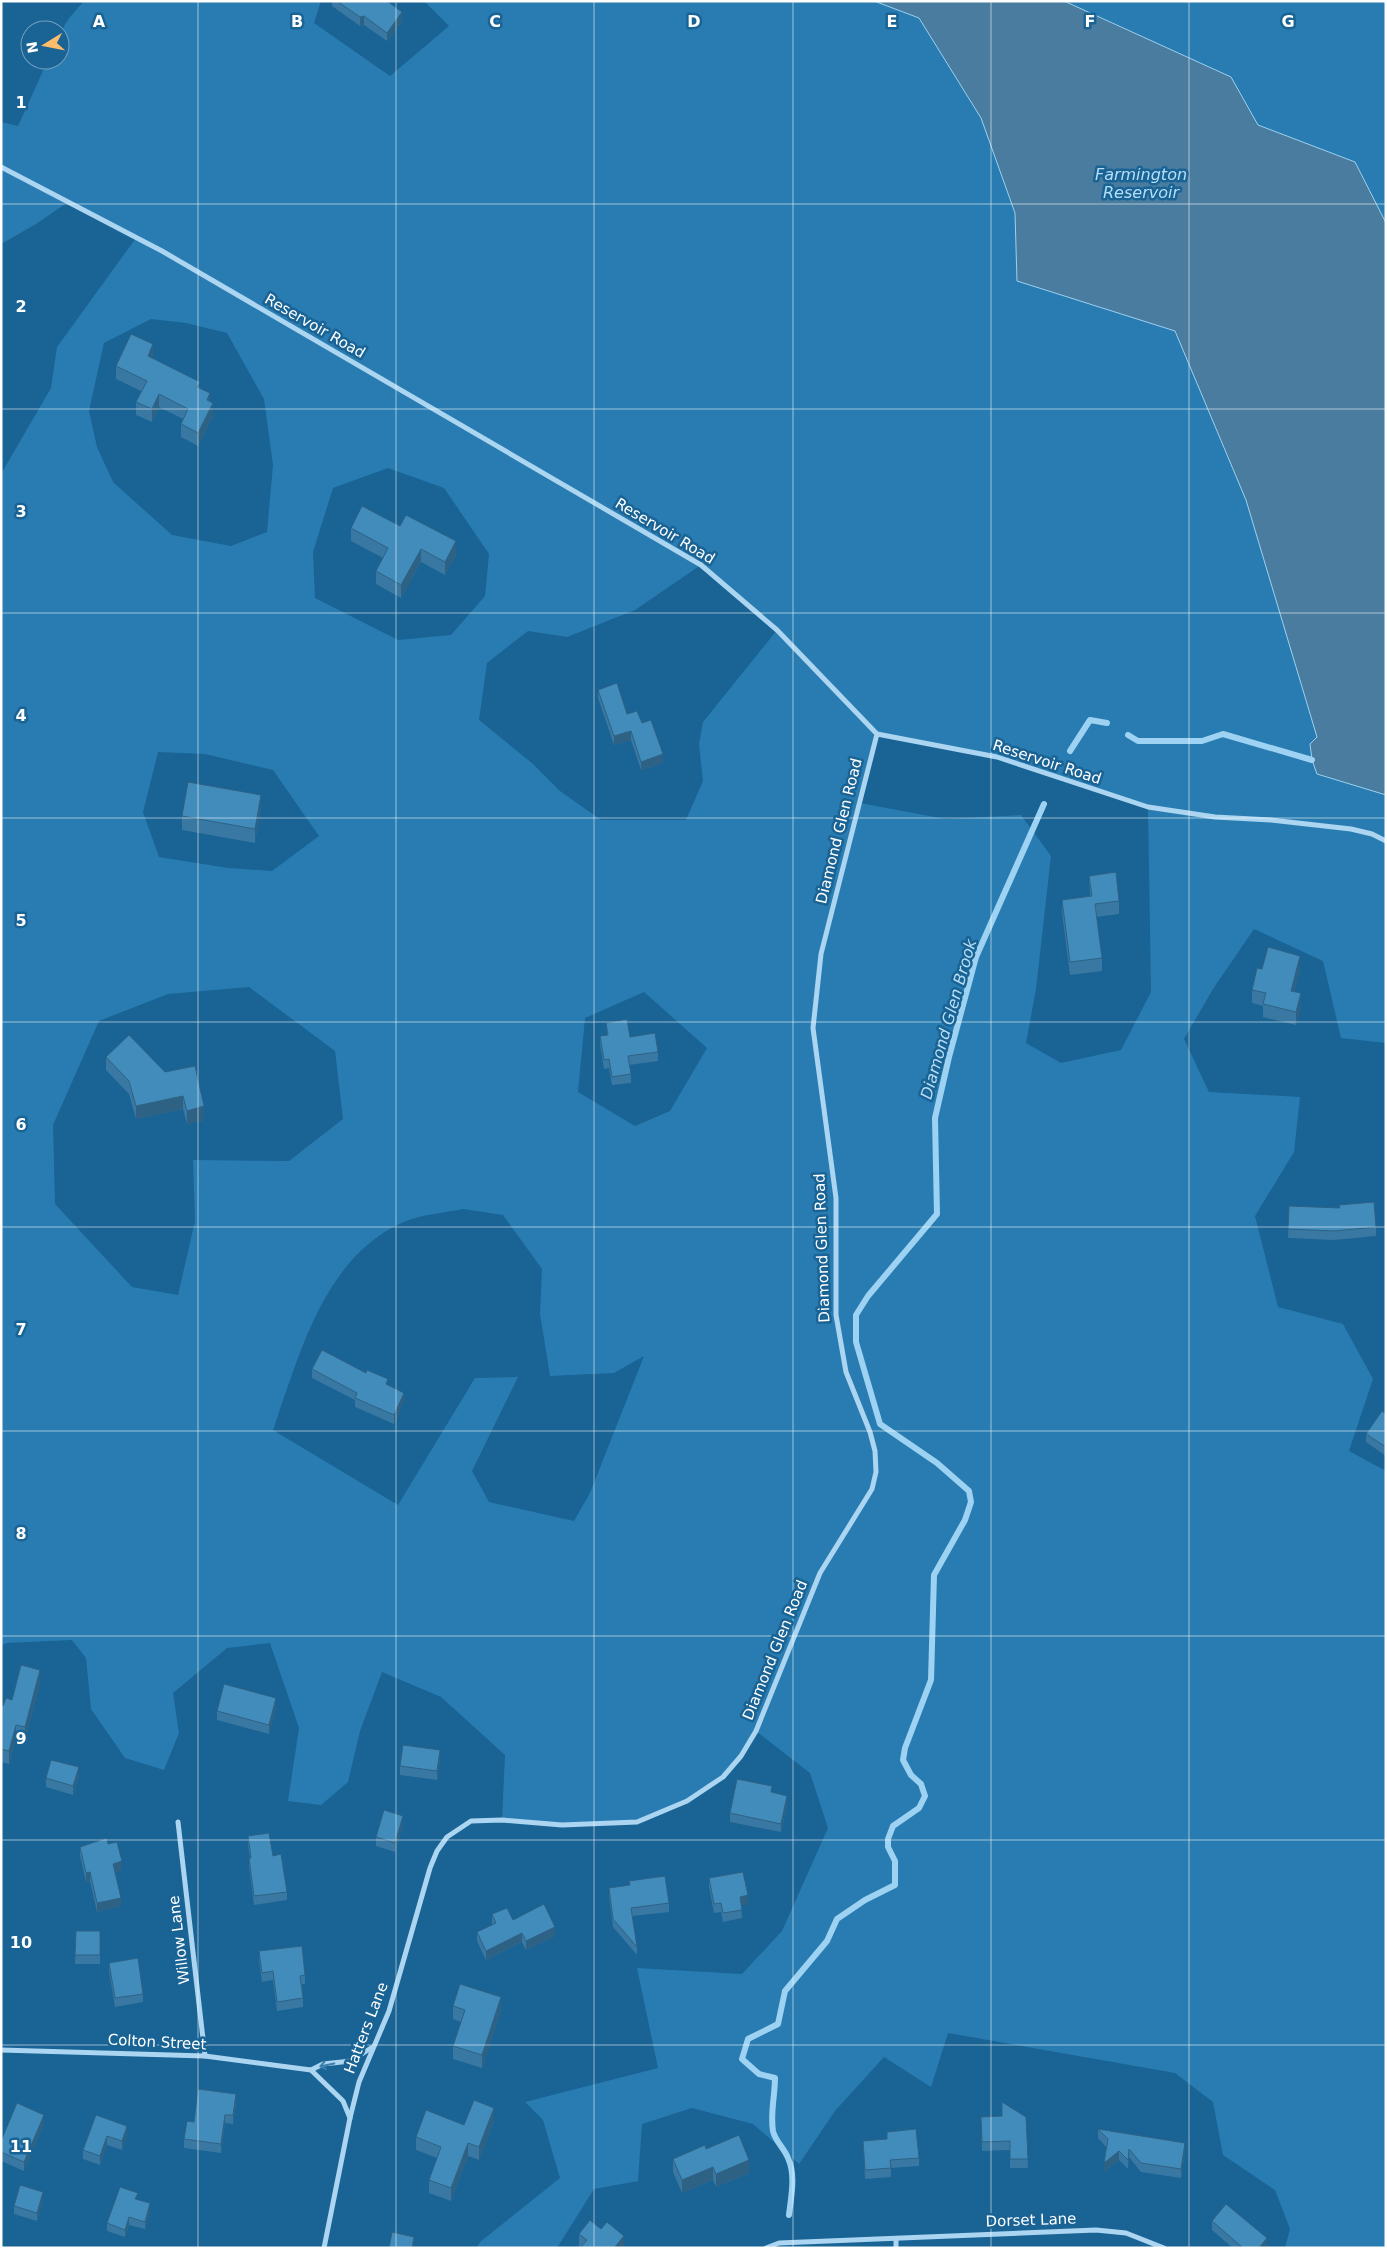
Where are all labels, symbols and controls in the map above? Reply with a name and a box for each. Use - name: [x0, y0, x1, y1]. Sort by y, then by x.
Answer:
- text: A: [93, 12, 106, 31]
- text: B: [291, 12, 303, 31]
- text: C: [489, 12, 501, 31]
- text: D: [687, 12, 701, 31]
- text: E: [887, 12, 897, 31]
- text: F: [1085, 12, 1095, 31]
- text: G: [1281, 12, 1295, 31]
- north arrow: [20, 20, 70, 70]
- text: N: [23, 40, 41, 54]
- text: 1: [15, 93, 27, 112]
- water label: Farmington Reservoir: [1095, 165, 1187, 202]
- street label: Reservoir Road: [262, 290, 368, 362]
- text: 2: [15, 297, 27, 316]
- street label: Reservoir Road: [612, 494, 718, 568]
- text: 3: [15, 502, 27, 521]
- text: 4: [15, 706, 27, 725]
- street label: Reservoir Road: [990, 736, 1104, 788]
- street label: Diamond Glen Road: [812, 756, 866, 906]
- text: 5: [15, 911, 27, 930]
- water label: Diamond Glen Brook: [917, 936, 981, 1101]
- text: 6: [15, 1115, 27, 1134]
- street label: Diamond Glen Road: [810, 1173, 834, 1323]
- text: 7: [15, 1320, 27, 1339]
- text: 8: [15, 1524, 27, 1543]
- street label: Diamond Glen Road: [739, 1577, 811, 1723]
- text: 9: [15, 1729, 27, 1748]
- street label: Willow Lane: [165, 1894, 193, 1986]
- text: 10: [10, 1933, 32, 1952]
- street label: Hatters Lane: [340, 1980, 392, 2076]
- street label: Colton Street: [107, 2030, 207, 2054]
- one-way arrow: [320, 2060, 336, 2070]
- text: 11: [10, 2137, 32, 2156]
- street label: Dorset Lane: [985, 2209, 1077, 2231]

